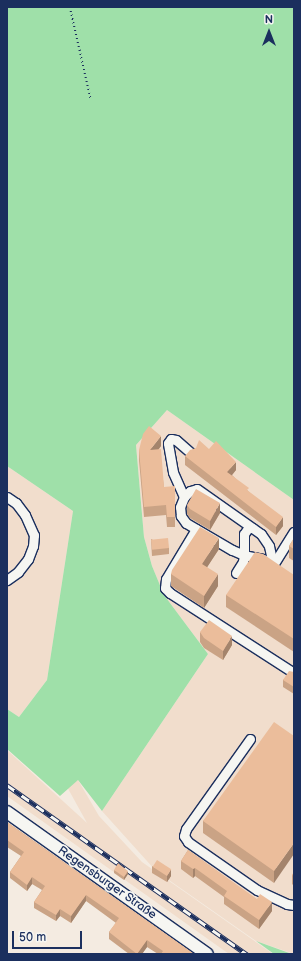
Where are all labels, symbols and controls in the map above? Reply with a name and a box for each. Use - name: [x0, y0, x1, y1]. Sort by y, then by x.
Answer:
- north arrow: [249, 12, 289, 52]
- text: N: [265, 13, 273, 26]
- street label: Regensburger Straße: [55, 844, 159, 922]
- scale bar: [14, 923, 84, 949]
- text: 50 m: [19, 930, 46, 945]

